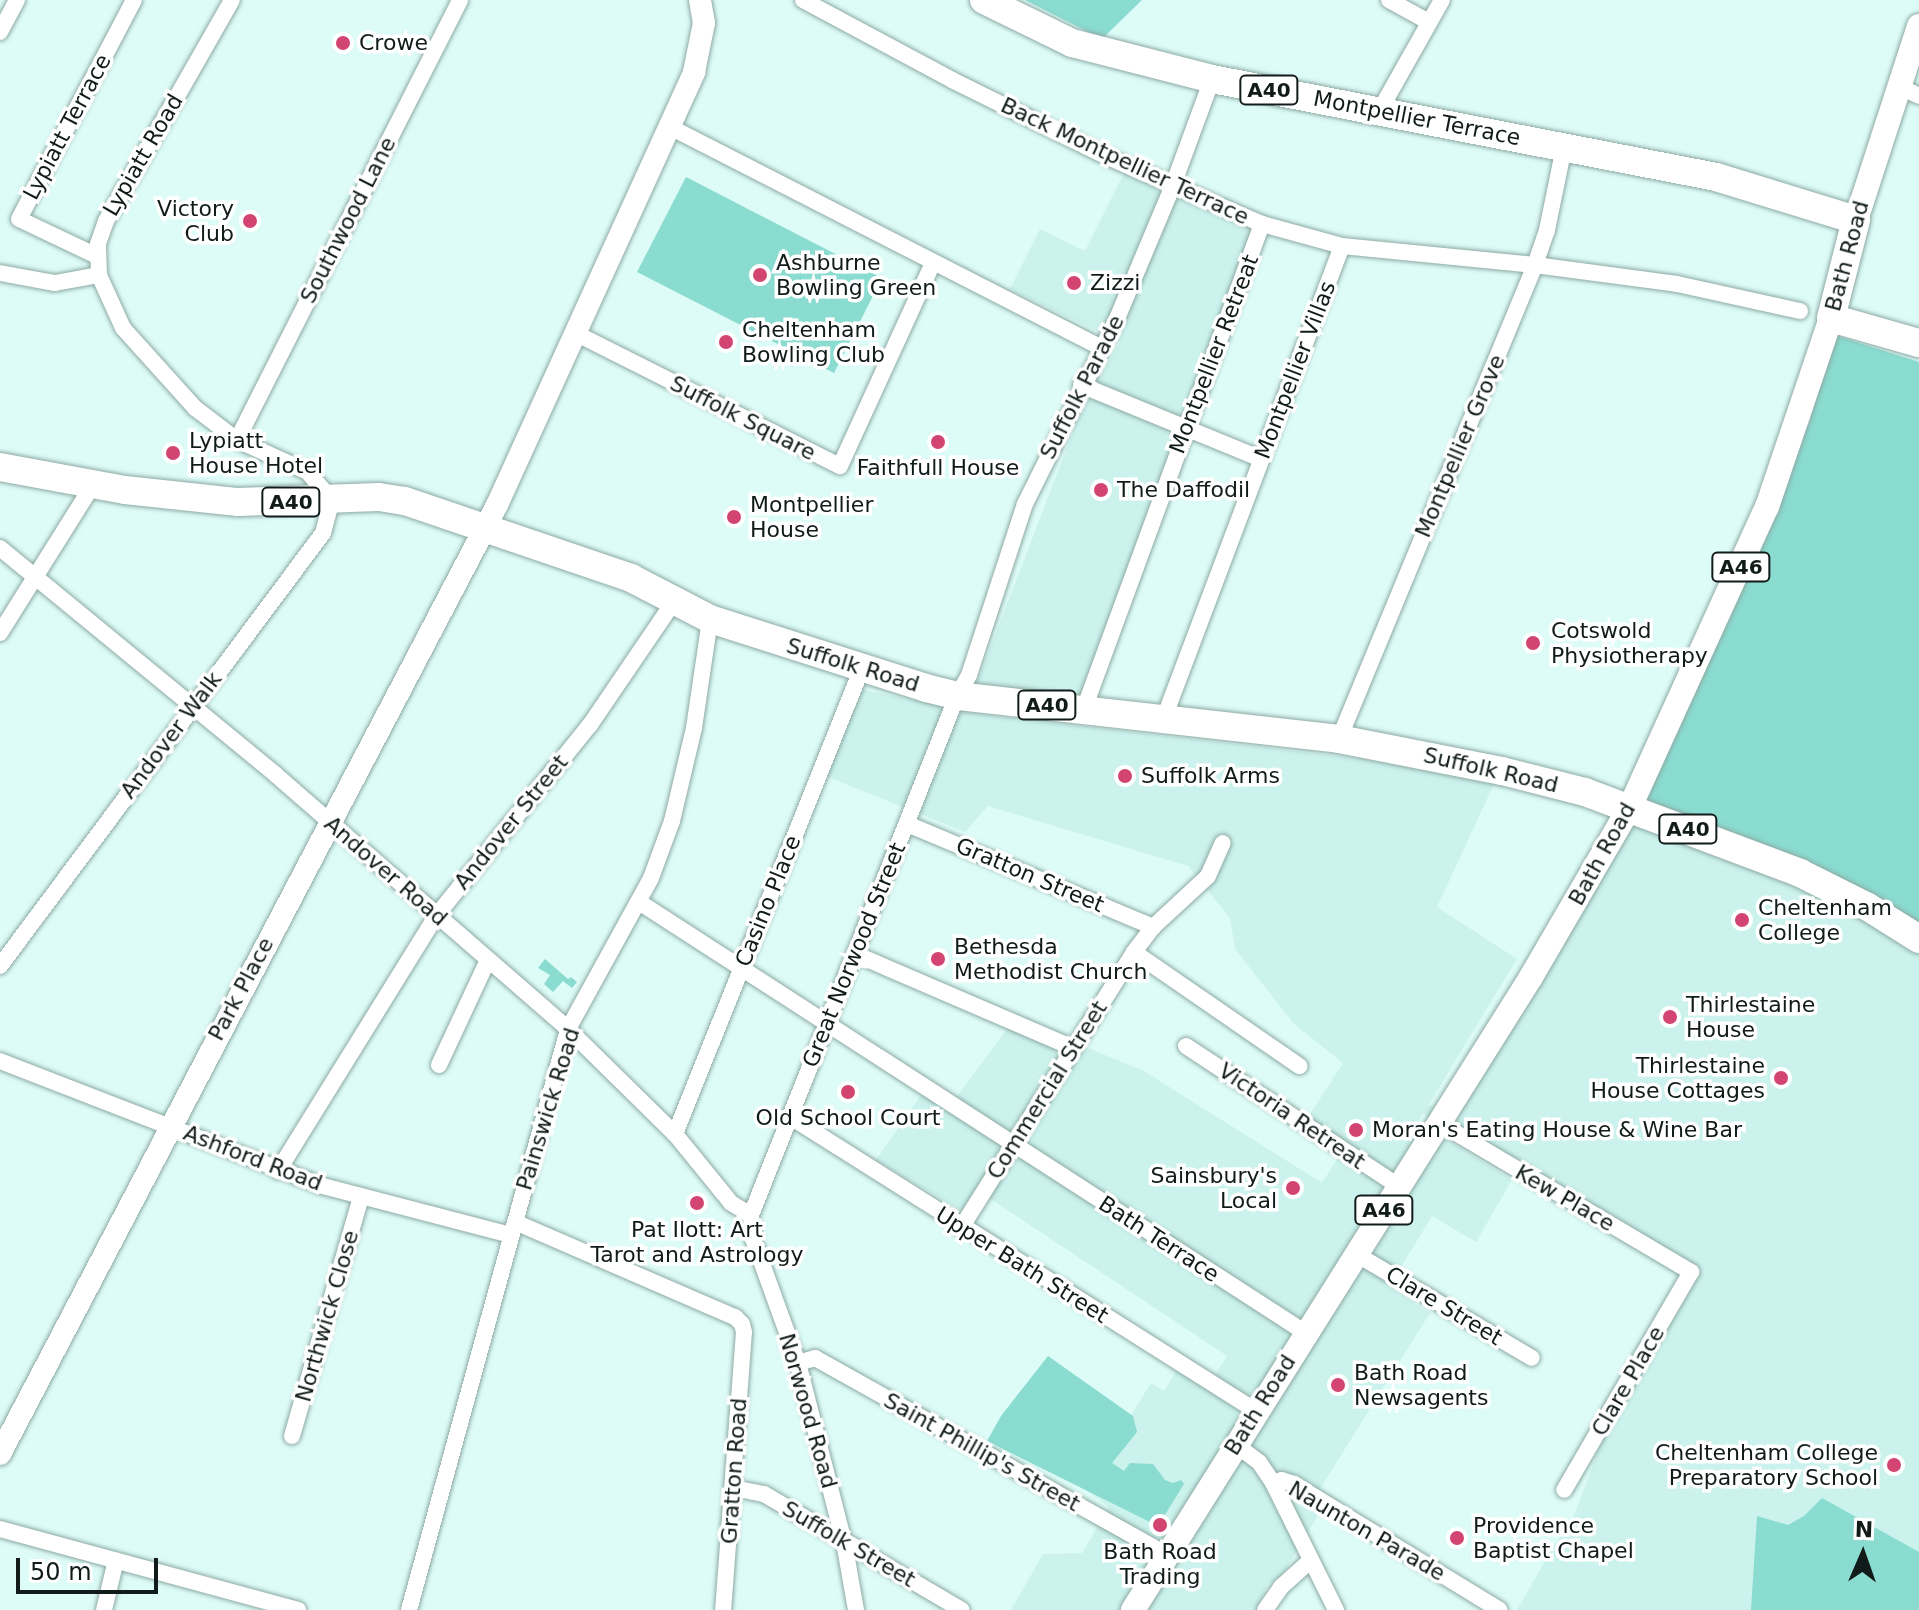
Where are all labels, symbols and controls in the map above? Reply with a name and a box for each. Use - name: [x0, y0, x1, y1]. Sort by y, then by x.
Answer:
- place label: Crowe: [359, 30, 428, 56]
- marker: Crowe: [334, 34, 352, 52]
- street label: Lypiatt Terrace: [18, 50, 116, 204]
- road number: A40: [1239, 74, 1299, 106]
- street label: Montpellier Terrace: [1311, 85, 1523, 151]
- street label: Lypiatt Road: [98, 89, 188, 221]
- street label: Back Montpellier Terrace: [997, 92, 1253, 230]
- street label: Southwood Lane: [295, 132, 401, 308]
- place label: Victory Club: [157, 195, 234, 246]
- street label: Bath Road: [1820, 198, 1874, 314]
- marker: Victory Club: [241, 212, 259, 230]
- place label: Ashburne Bowling Green: [776, 249, 936, 300]
- street label: Montpellier Retreat: [1164, 251, 1264, 457]
- marker: Ashburne Bowling Green: [751, 266, 769, 284]
- place label: Zizzi: [1090, 270, 1140, 296]
- marker: Zizzi: [1065, 274, 1083, 292]
- street label: Montpellier Villas: [1249, 277, 1341, 463]
- street label: Suffolk Parade: [1034, 311, 1130, 463]
- place label: Cheltenham Bowling Club: [742, 316, 885, 368]
- marker: Cheltenham Bowling Club: [717, 333, 735, 351]
- street label: Montpellier Grove: [1410, 351, 1510, 541]
- street label: Suffolk Square: [666, 370, 820, 466]
- place label: Lypiatt House Hotel: [189, 427, 323, 478]
- marker: Faithfull House: [929, 433, 947, 451]
- marker: Lypiatt House Hotel: [164, 444, 182, 462]
- place label: Faithfull House: [857, 455, 1019, 481]
- place label: The Daffodil: [1117, 477, 1250, 503]
- marker: The Daffodil: [1092, 481, 1110, 499]
- road number: A40: [261, 486, 321, 518]
- place label: Montpellier House: [750, 491, 873, 542]
- marker: Montpellier House: [725, 508, 743, 526]
- road number: A46: [1711, 551, 1771, 583]
- place label: Cotswold Physiotherapy: [1551, 617, 1708, 668]
- street label: Suffolk Road: [783, 632, 923, 698]
- marker: Cotswold Physiotherapy: [1522, 632, 1544, 654]
- street label: Andover Walk: [115, 666, 227, 804]
- road number: A40: [1017, 689, 1077, 721]
- street label: Suffolk Road: [1421, 742, 1561, 798]
- street label: Andover Street: [449, 749, 573, 895]
- place label: Suffolk Arms: [1141, 763, 1280, 789]
- marker: Suffolk Arms: [1116, 767, 1134, 785]
- street label: Bath Road: [1563, 798, 1641, 910]
- street label: Andover Road: [319, 810, 453, 932]
- road number: A40: [1658, 813, 1718, 845]
- street label: Casino Place: [730, 831, 806, 971]
- street label: Gratton Street: [952, 832, 1108, 918]
- street label: Great Norwood Street: [797, 839, 911, 1071]
- place label: Cheltenham College: [1758, 894, 1892, 946]
- marker: Cheltenham College: [1733, 911, 1751, 929]
- street label: Park Place: [203, 933, 279, 1045]
- place label: Bethesda Methodist Church: [954, 933, 1148, 984]
- marker: Bethesda Methodist Church: [929, 950, 947, 968]
- place label: Thirlestaine House: [1686, 991, 1815, 1042]
- street label: Commercial Street: [981, 996, 1113, 1184]
- marker: Thirlestaine House: [1661, 1008, 1679, 1026]
- street label: Painswick Road: [511, 1025, 585, 1193]
- place label: Thirlestaine House Cottages: [1591, 1052, 1765, 1104]
- street label: Victoria Retreat: [1214, 1057, 1370, 1175]
- marker: Thirlestaine House Cottages: [1772, 1069, 1790, 1087]
- marker: Old School Court: [839, 1083, 857, 1101]
- place label: Old School Court: [756, 1105, 940, 1131]
- place label: Moran's Eating House & Wine Bar: [1372, 1117, 1742, 1143]
- street label: Ashford Road: [180, 1119, 326, 1197]
- marker: Moran's Eating House & Wine Bar: [1347, 1121, 1365, 1139]
- street label: Kew Place: [1511, 1159, 1619, 1237]
- place label: Sainsbury's Local: [1151, 1162, 1277, 1214]
- marker: Sainsbury's Local: [1284, 1179, 1302, 1197]
- street label: Bath Terrace: [1094, 1190, 1224, 1288]
- marker: Pat Ilott: Art Tarot and Astrology: [688, 1194, 706, 1212]
- road number: A46: [1354, 1194, 1414, 1226]
- street label: Upper Bath Street: [931, 1201, 1113, 1329]
- place label: Pat Ilott: Art Tarot and Astrology: [590, 1216, 804, 1268]
- street label: Northwick Close: [290, 1227, 364, 1405]
- street label: Clare Street: [1381, 1261, 1507, 1351]
- street label: Clare Place: [1586, 1321, 1670, 1441]
- street label: Norwood Road: [773, 1330, 843, 1492]
- street label: Bath Road: [1219, 1350, 1301, 1460]
- place label: Bath Road Newsagents: [1354, 1359, 1488, 1410]
- marker: Bath Road Newsagents: [1329, 1376, 1347, 1394]
- street label: Saint Phillip's Street: [879, 1387, 1085, 1517]
- street label: Gratton Road: [716, 1397, 752, 1545]
- place label: Cheltenham College Preparatory School: [1655, 1439, 1878, 1490]
- marker: Cheltenham College Preparatory School: [1885, 1456, 1903, 1474]
- street label: Naunton Parade: [1284, 1475, 1450, 1587]
- street label: Suffolk Street: [778, 1495, 920, 1593]
- place label: Providence Baptist Chapel: [1473, 1512, 1634, 1564]
- north arrow: [1823, 1514, 1903, 1594]
- marker: Bath Road Trading: [1151, 1516, 1169, 1534]
- text: N: [1854, 1517, 1873, 1542]
- marker: Providence Baptist Chapel: [1448, 1529, 1466, 1547]
- place label: Bath Road Trading: [1103, 1538, 1217, 1590]
- scale bar: [20, 1542, 162, 1592]
- text: 50 m: [30, 1558, 92, 1586]

